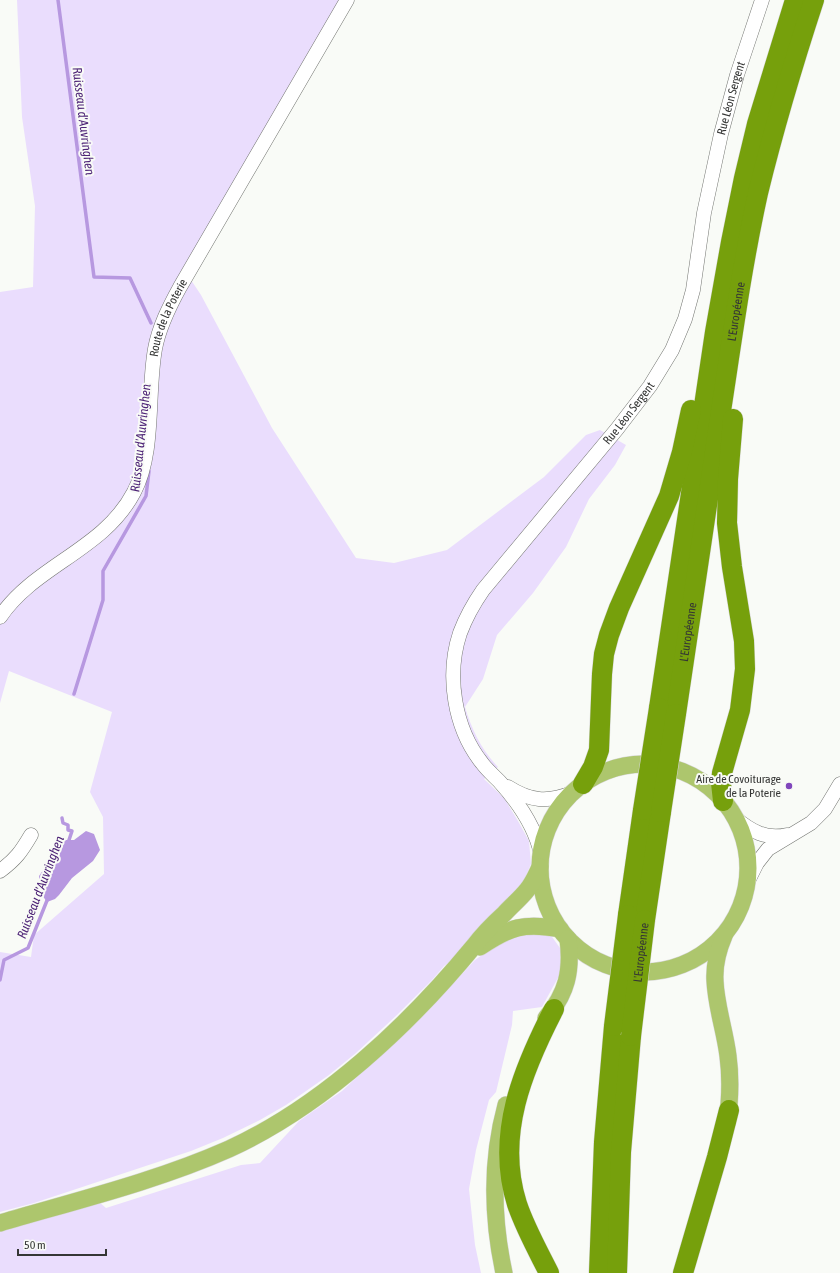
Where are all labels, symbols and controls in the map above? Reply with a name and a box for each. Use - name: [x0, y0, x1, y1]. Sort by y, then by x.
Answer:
- street label: Rue Léon Sergent: [714, 59, 748, 136]
- water label: Ruisseau d'Auvringhen: [69, 66, 98, 177]
- street label: Route de la Poterie: [147, 276, 190, 358]
- street label: L'Européenne: [725, 281, 748, 342]
- street label: Rue Léon Sergent: [600, 379, 658, 447]
- water label: Ruisseau d'Auvringhen: [127, 382, 154, 493]
- street label: L'Européenne: [677, 601, 699, 663]
- place label: Aire de Covoiturage de la Poterie: [696, 772, 781, 800]
- marker: Aire de Covoiturage de la Poterie: [784, 781, 794, 791]
- water label: Ruisseau d'Auvringhen: [14, 833, 67, 941]
- street label: L'Européenne: [631, 922, 652, 983]
- scale bar: [18, 1231, 106, 1257]
- text: 50 m: [24, 1238, 46, 1252]

